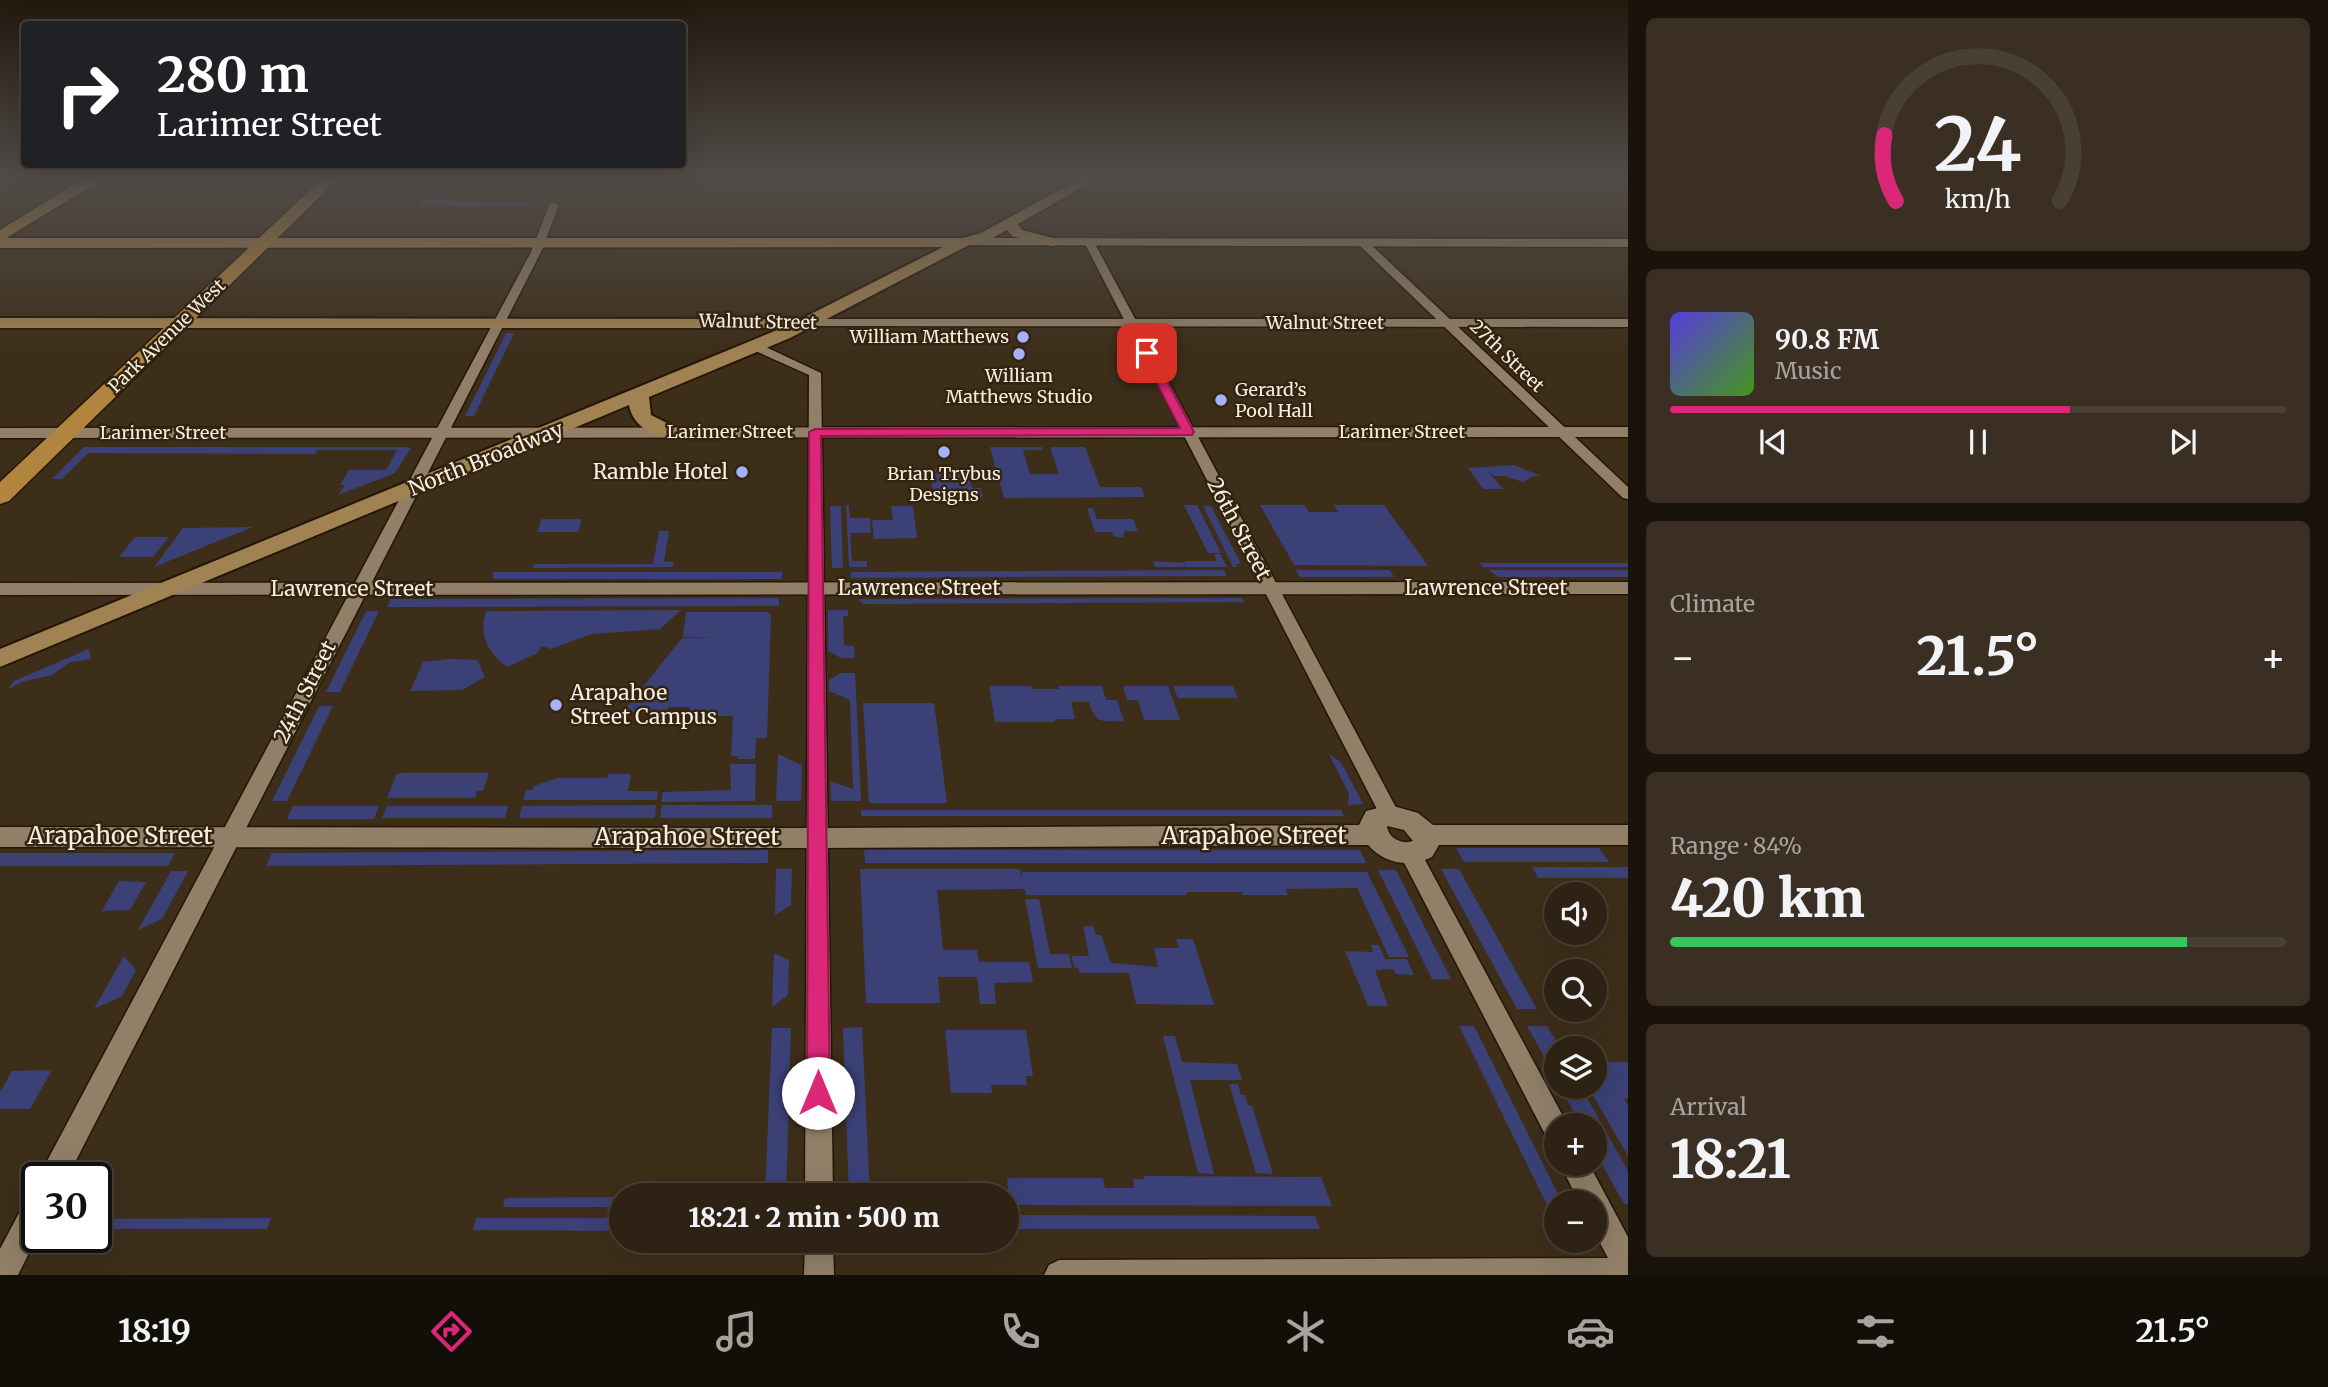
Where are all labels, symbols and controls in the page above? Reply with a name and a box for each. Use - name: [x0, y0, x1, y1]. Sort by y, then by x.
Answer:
- text: 280 m: [157, 44, 309, 105]
- icon: right: [42, 49, 133, 140]
- text: 24: [1934, 99, 2022, 191]
- text: Larimer Street: [157, 105, 382, 145]
- text: km/h: [1945, 183, 2011, 215]
- street label: Park Avenue West: [103, 274, 230, 397]
- street label: Walnut Street: [698, 309, 817, 334]
- street label: Walnut Street: [1265, 311, 1384, 334]
- street label: 27th Street: [1465, 314, 1549, 397]
- pin: [1117, 323, 1177, 383]
- text: 90.8 FM: [1775, 323, 1879, 356]
- place label: William Matthews: [849, 325, 1009, 348]
- marker: William Matthews: [1015, 329, 1031, 345]
- icon: arrive: [1128, 334, 1166, 372]
- marker: William Matthews Studio: [1011, 346, 1027, 362]
- text: Music: [1775, 356, 1842, 385]
- place label: William Matthews Studio: [945, 364, 1093, 408]
- place label: Gerard’s Pool Hall: [1235, 378, 1313, 422]
- marker: Gerard’s Pool Hall: [1213, 392, 1229, 408]
- street label: North Broadway: [404, 415, 568, 502]
- street label: Larimer Street: [667, 420, 793, 443]
- street label: Larimer Street: [1339, 420, 1465, 443]
- street label: Larimer Street: [100, 421, 226, 444]
- icon: previous: [1754, 423, 1792, 461]
- icon: pause: [1959, 423, 1997, 461]
- icon: next: [2164, 423, 2202, 461]
- marker: Brian Trybus Designs: [936, 444, 952, 460]
- place label: Ramble Hotel: [593, 458, 728, 485]
- place label: Brian Trybus Designs: [887, 462, 1001, 506]
- marker: Ramble Hotel: [734, 464, 750, 480]
- street label: 26th Street: [1201, 473, 1278, 584]
- street label: Lawrence Street: [837, 574, 1001, 601]
- street label: Lawrence Street: [1404, 574, 1568, 601]
- street label: Lawrence Street: [270, 575, 434, 602]
- text: Climate: [1670, 589, 1755, 618]
- text: 21.5°: [1917, 624, 2039, 689]
- text: −: [1670, 634, 1695, 681]
- text: +: [2261, 634, 2286, 681]
- street label: 24th Street: [267, 636, 342, 748]
- place label: Arapahoe Street Campus: [569, 679, 717, 730]
- marker: Arapahoe Street Campus: [548, 697, 564, 713]
- street label: Arapahoe Street: [26, 820, 213, 851]
- street label: Arapahoe Street: [1160, 820, 1347, 851]
- street label: Arapahoe Street: [593, 821, 780, 852]
- text: Range · 84%: [1670, 831, 1802, 860]
- text: 420 km: [1670, 866, 1865, 931]
- map controls: [1544, 882, 1607, 1253]
- button: sound: [1544, 882, 1607, 945]
- button: search: [1544, 959, 1607, 1022]
- button: layers: [1544, 1036, 1607, 1099]
- position arrow: [781, 1056, 855, 1130]
- text: Arrival: [1670, 1092, 1747, 1121]
- button: +: [1544, 1113, 1607, 1176]
- text: 18:21: [1670, 1127, 1791, 1192]
- speed limit sign: 30: [21, 1162, 112, 1253]
- button: −: [1544, 1190, 1607, 1253]
- text: 18:21 · 2 min · 500 m: [688, 1201, 940, 1234]
- icon: directions: [427, 1307, 476, 1356]
- icon: music: [712, 1307, 761, 1356]
- icon: phone: [996, 1307, 1045, 1356]
- icon: climate: [1281, 1307, 1330, 1356]
- icon: car: [1566, 1307, 1615, 1356]
- icon: filters: [1851, 1307, 1900, 1356]
- text: 18:19: [118, 1311, 191, 1351]
- text: 21.5°: [2135, 1311, 2210, 1351]

